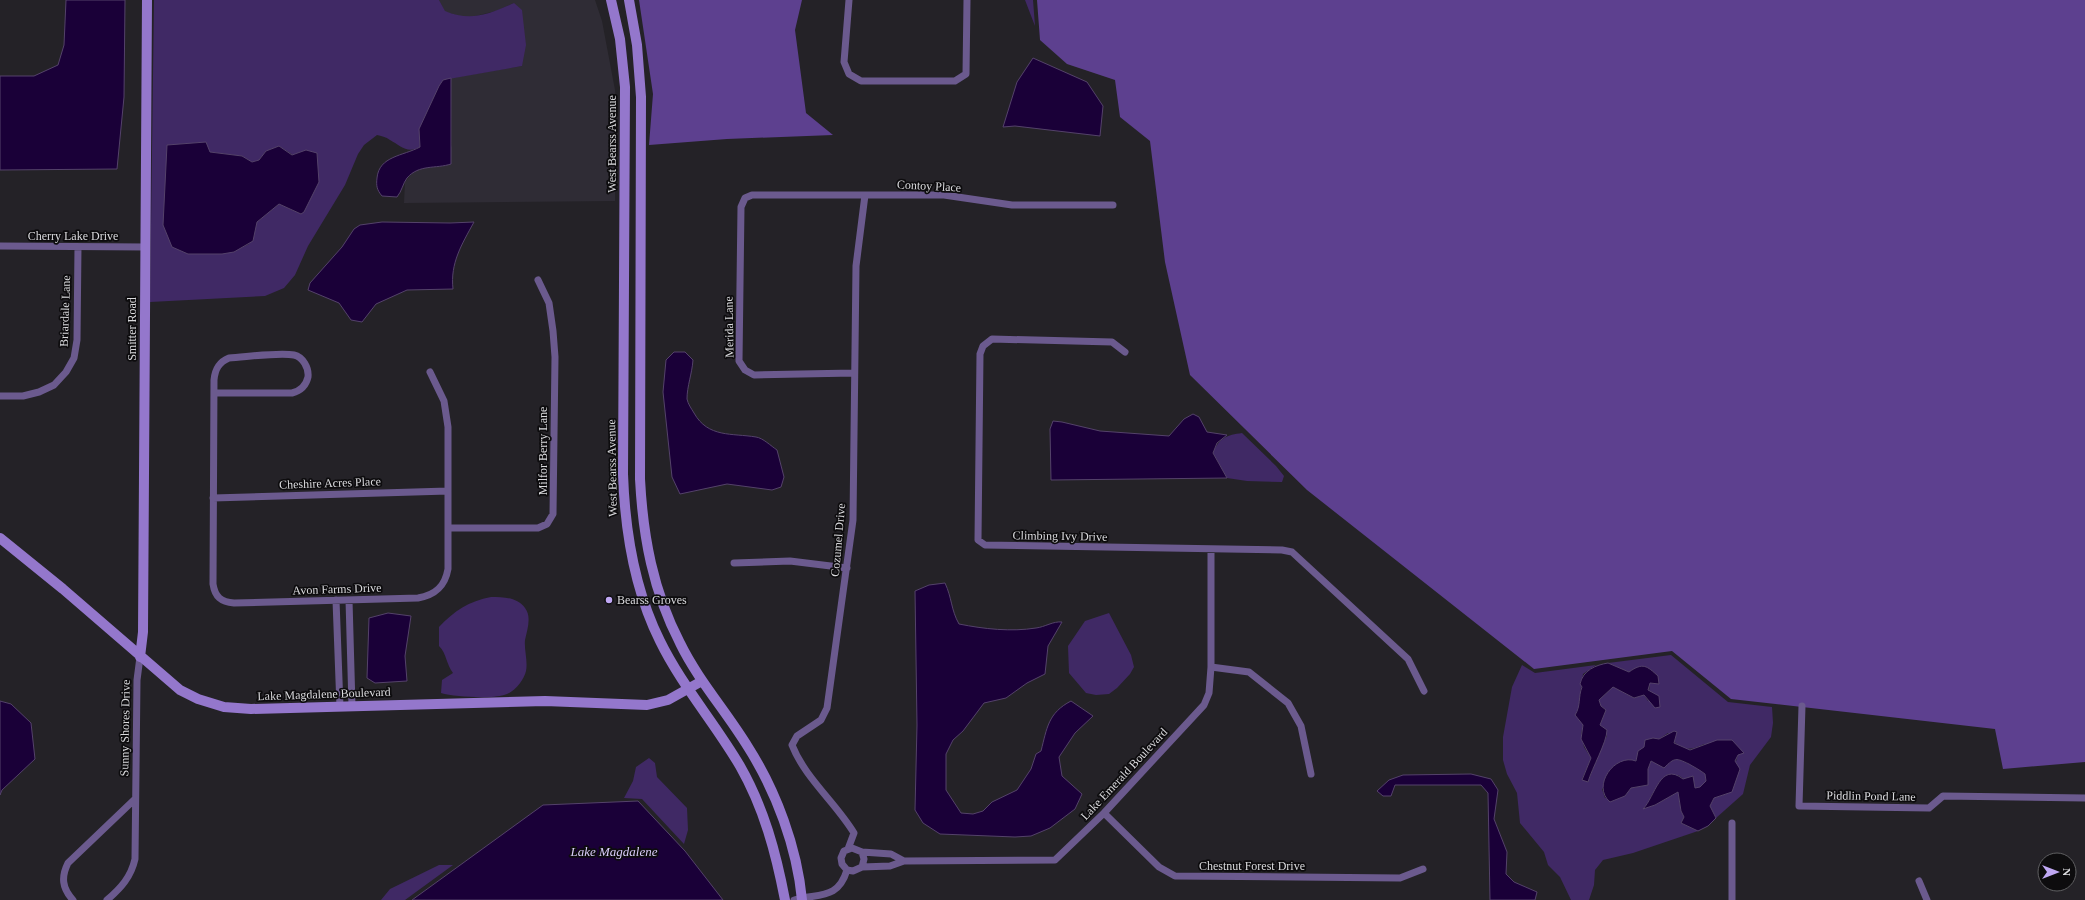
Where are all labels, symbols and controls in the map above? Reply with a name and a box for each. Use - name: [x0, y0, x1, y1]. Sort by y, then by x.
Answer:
- street label: West Bearss Avenue: [605, 95, 619, 193]
- street label: Contoy Place: [897, 177, 961, 195]
- street label: Cherry Lake Drive: [28, 229, 118, 243]
- street label: Briardale Lane: [57, 275, 73, 347]
- street label: Merida Lane: [721, 296, 737, 358]
- street label: Smitter Road: [125, 297, 139, 361]
- street label: Milfor Berry Lane: [536, 407, 550, 495]
- street label: West Bearss Avenue: [604, 419, 620, 517]
- street label: Cheshire Acres Place: [279, 474, 381, 492]
- street label: Cozumel Drive: [828, 503, 848, 577]
- street label: Climbing Ivy Drive: [1013, 528, 1107, 544]
- street label: Avon Farms Drive: [292, 580, 382, 598]
- place label: Bearss Groves: [617, 593, 687, 607]
- marker: Bearss Groves: [604, 595, 614, 605]
- street label: Sunny Shores Drive: [117, 680, 133, 776]
- street label: Lake Magdalene Boulevard: [257, 685, 391, 703]
- street label: Lake Emerald Boulevard: [1078, 725, 1170, 823]
- street label: Piddlin Pond Lane: [1826, 788, 1916, 804]
- water label: Lake Magdalene: [569, 844, 658, 859]
- north arrow: [2037, 852, 2077, 892]
- street label: Chestnut Forest Drive: [1199, 859, 1305, 873]
- text: N: [2061, 868, 2073, 876]

